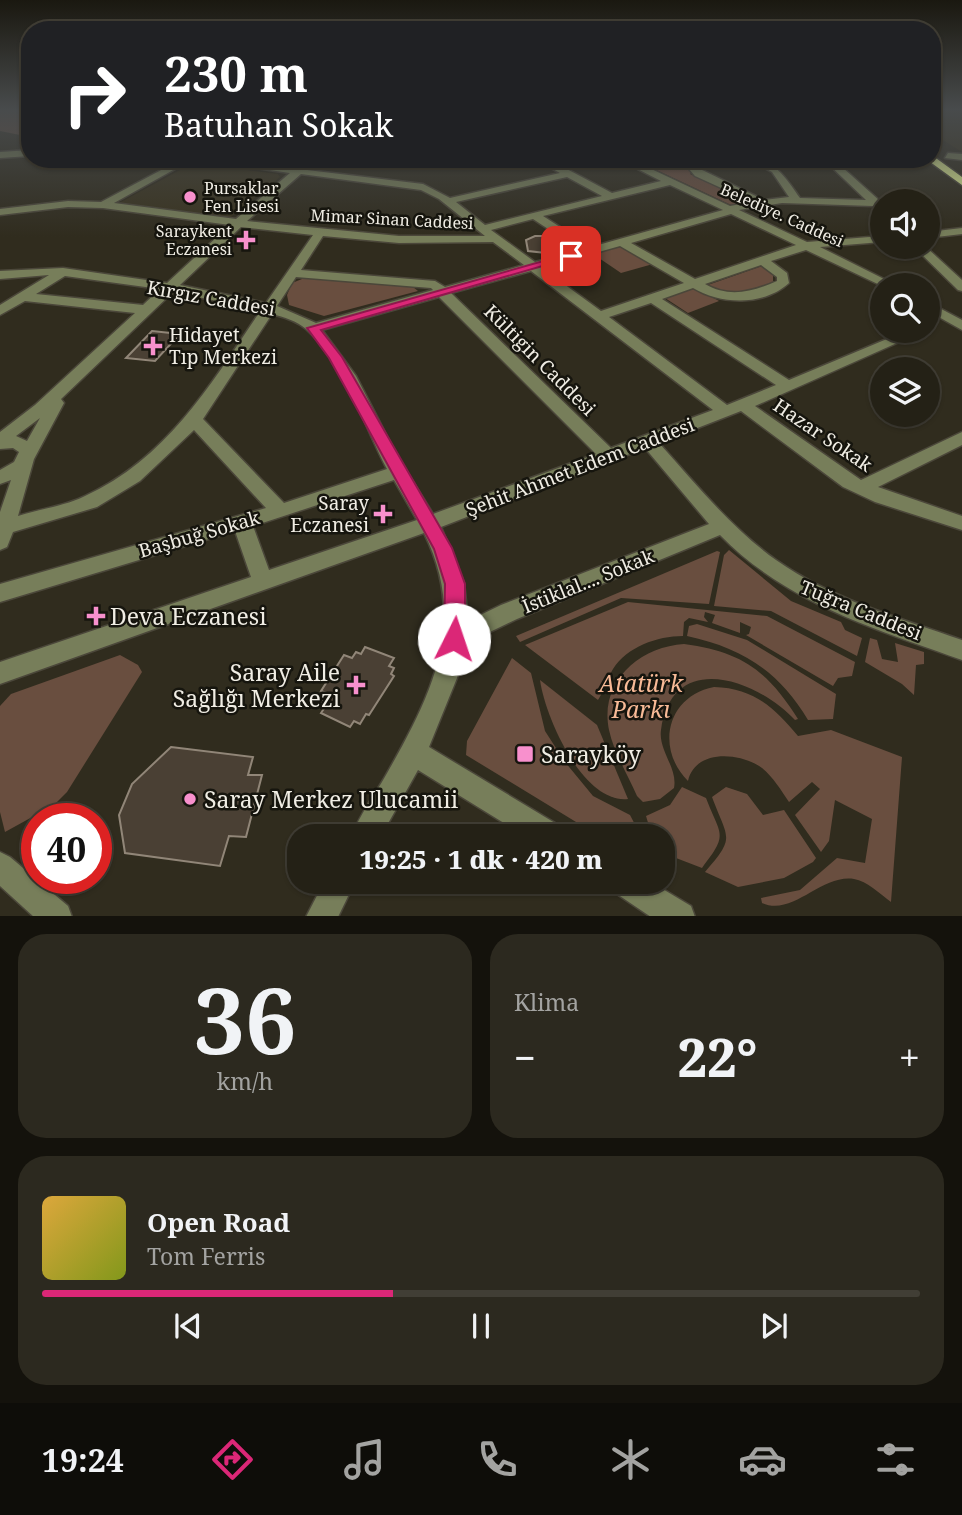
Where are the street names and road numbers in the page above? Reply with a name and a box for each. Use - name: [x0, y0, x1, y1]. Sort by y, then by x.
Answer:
- street label: Belediye. Caddesi: [717, 178, 847, 252]
- street label: Mimar Sinan Caddesi: [310, 204, 474, 234]
- street label: Kırgız Caddesi: [145, 274, 277, 322]
- street label: Kültigin Caddesi: [479, 299, 601, 421]
- street label: Hazar Sokak: [768, 392, 878, 478]
- street label: Şehit Ahmet Edem Caddesi: [462, 411, 698, 523]
- street label: Başbuğ Sokak: [135, 504, 263, 564]
- street label: İstiklal.... Sokak: [518, 542, 659, 619]
- street label: Tuğra Caddesi: [796, 574, 926, 646]

